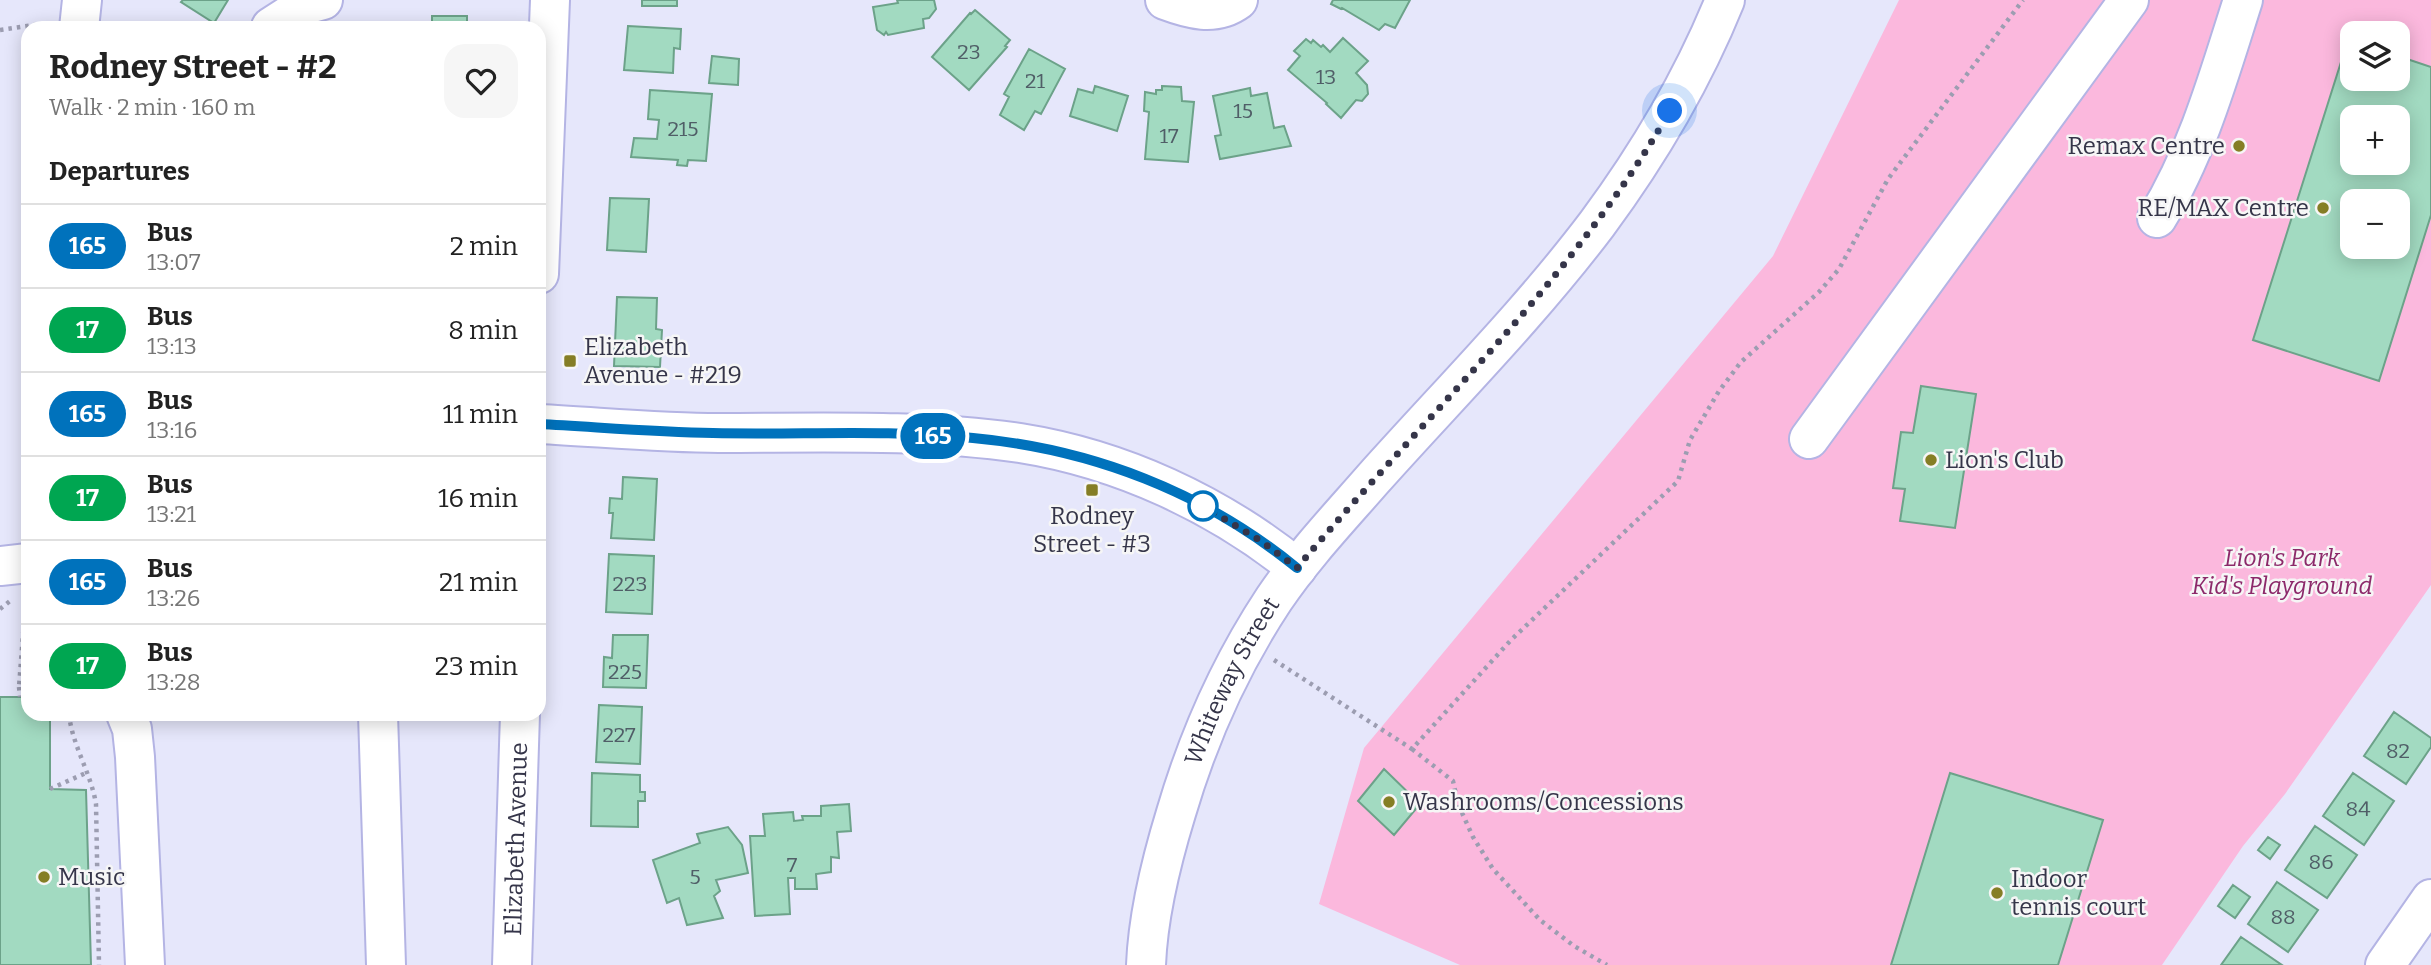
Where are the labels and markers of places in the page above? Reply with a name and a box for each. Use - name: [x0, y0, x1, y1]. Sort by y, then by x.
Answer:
- place label: Remax Centre: [2067, 132, 2225, 160]
- marker: Remax Centre: [2231, 138, 2247, 154]
- place label: RE/MAX Centre: [2137, 194, 2309, 222]
- marker: RE/MAX Centre: [2315, 200, 2331, 216]
- place label: Elizabeth Avenue - #219: [584, 333, 742, 389]
- marker: Elizabeth Avenue - #219: [562, 353, 578, 369]
- place label: Lion's Club: [1945, 446, 2064, 474]
- marker: Lion's Club: [1923, 452, 1939, 468]
- marker: Rodney Street - #3: [1084, 482, 1100, 498]
- unlabelled marker: [1188, 491, 1218, 521]
- place label: Rodney Street - #3: [1033, 502, 1151, 558]
- place label: Washrooms/Concessions: [1403, 788, 1684, 816]
- marker: Washrooms/Concessions: [1381, 794, 1397, 810]
- place label: Music: [58, 863, 125, 891]
- place label: Indoor tennis court: [2011, 865, 2146, 921]
- marker: Music: [36, 869, 52, 885]
- marker: Indoor tennis court: [1989, 885, 2005, 901]

